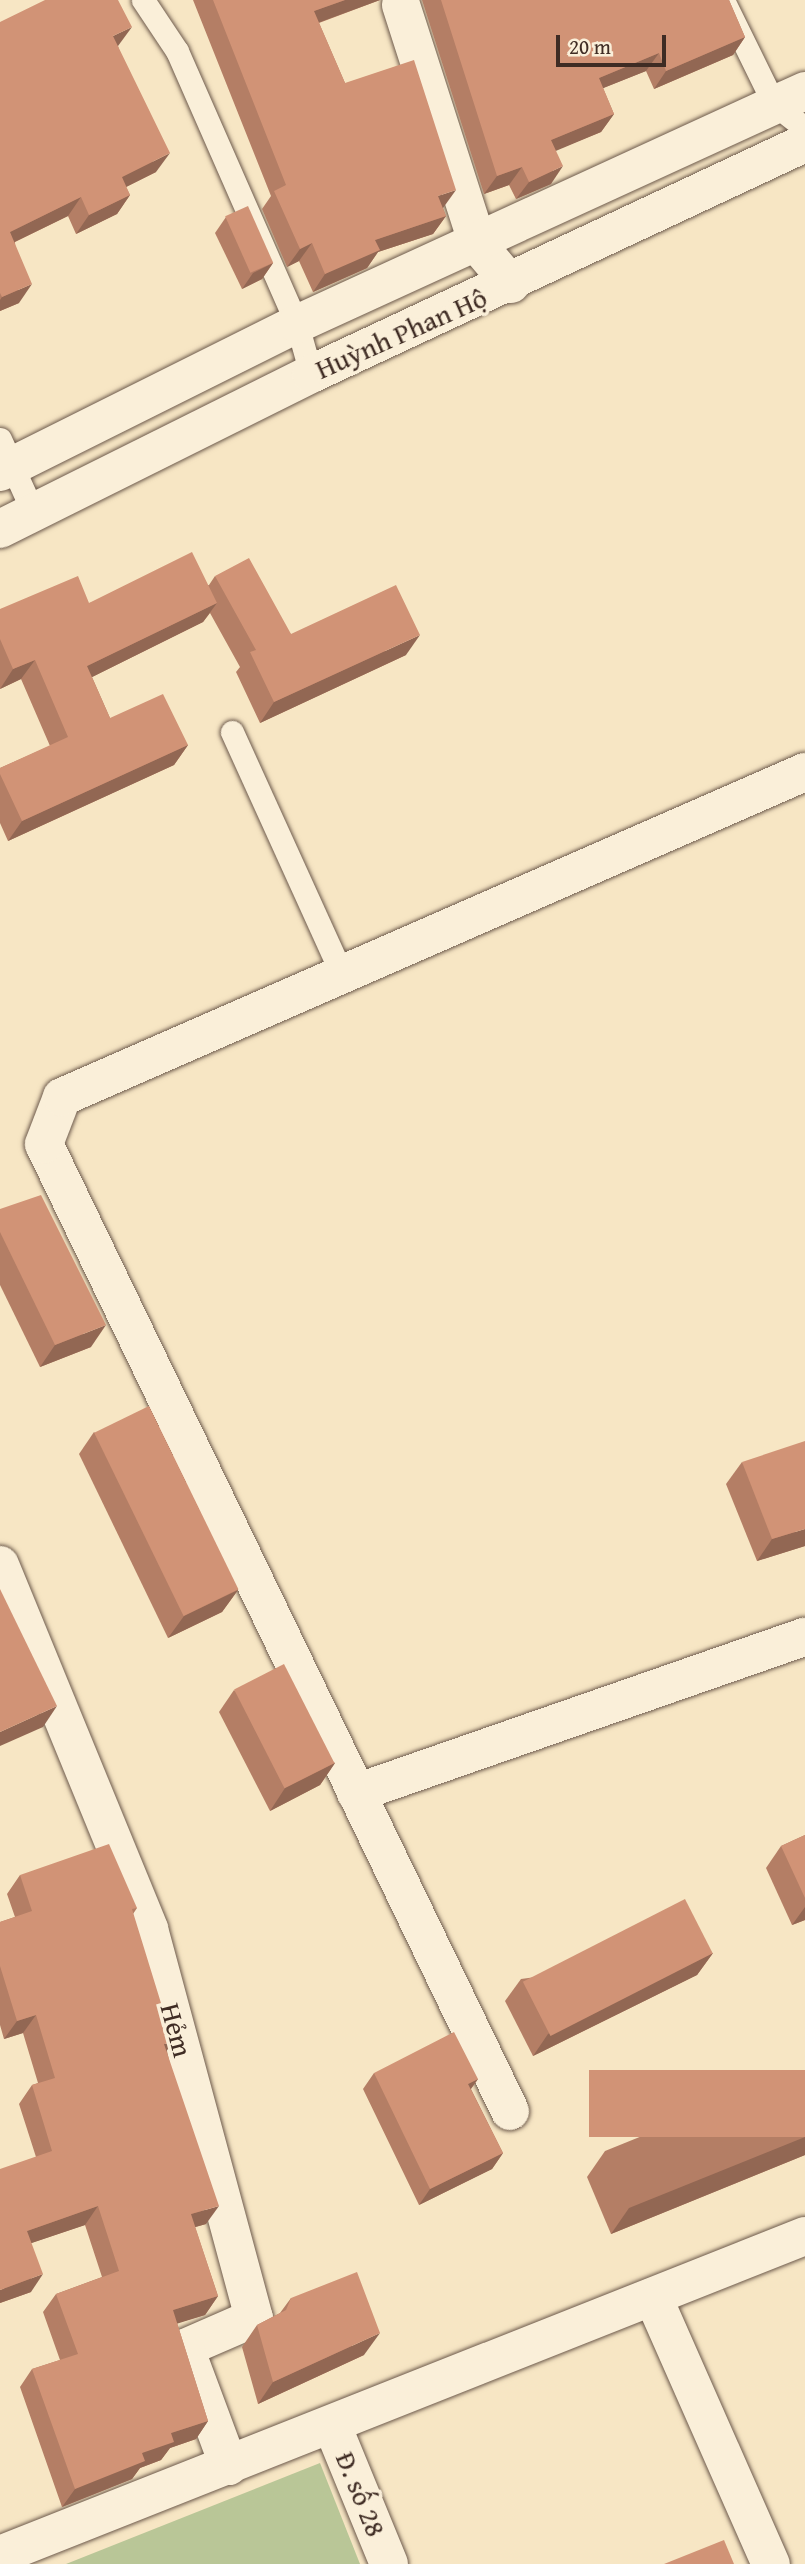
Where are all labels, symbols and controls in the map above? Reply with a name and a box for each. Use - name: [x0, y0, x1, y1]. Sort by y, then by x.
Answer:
- scale bar: [560, 21, 670, 65]
- text: 20 m: [569, 31, 611, 62]
- street label: Huỳnh Phan Hộ: [310, 280, 492, 386]
- street label: Hẻm: [154, 1999, 200, 2061]
- street label: Đ. số 28: [329, 2447, 393, 2541]

